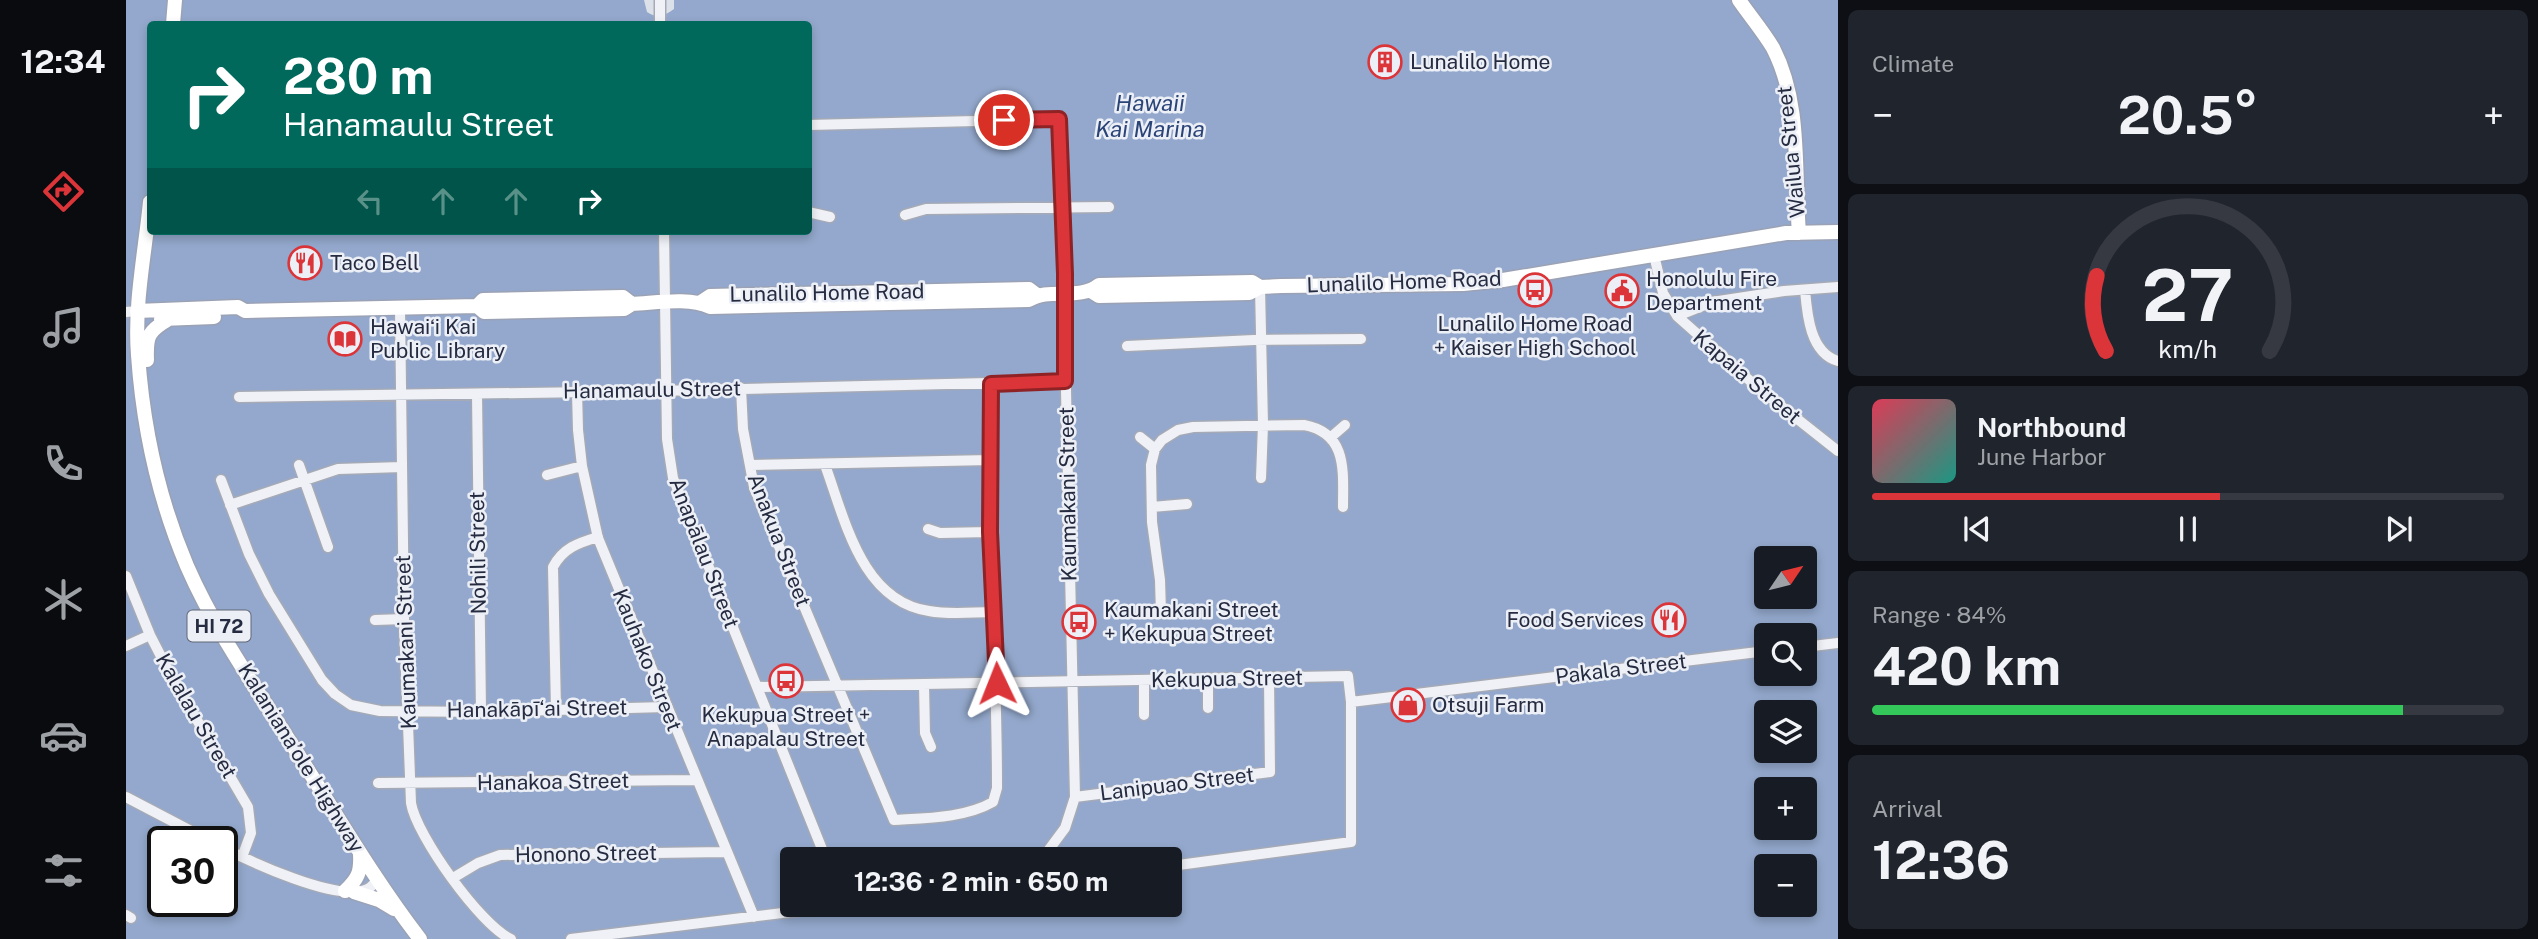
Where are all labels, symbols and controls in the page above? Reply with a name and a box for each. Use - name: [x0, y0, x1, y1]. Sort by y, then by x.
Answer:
- text: 12:34: [21, 43, 105, 80]
- building icon: Lunalilo Home: [1366, 43, 1404, 81]
- text: 280 m: [283, 47, 433, 105]
- icon: right: [168, 49, 259, 140]
- place label: Lunalilo Home: [1410, 49, 1550, 74]
- text: Climate: [1872, 50, 1954, 77]
- street label: Wailua Street: [1771, 85, 1810, 219]
- text: 20.5°: [2118, 85, 2258, 146]
- water label: Hawaii Kai Marina: [1095, 89, 1205, 142]
- pin: [974, 90, 1034, 150]
- text: −: [1872, 93, 1893, 138]
- text: +: [2483, 93, 2504, 138]
- icon: arrive: [985, 101, 1023, 139]
- text: Hanamaulu Street: [283, 106, 554, 143]
- icon: directions: [39, 167, 88, 216]
- icon: left: [351, 182, 389, 220]
- icon: ahead: [424, 182, 462, 220]
- icon: ahead: [497, 182, 535, 220]
- icon: right: [570, 182, 608, 220]
- restaurant icon: Taco Bell: [286, 244, 324, 282]
- place label: Taco Bell: [330, 250, 419, 275]
- text: 27: [2142, 253, 2234, 338]
- street label: Lunalilo Home Road: [1306, 266, 1502, 297]
- place label: Honolulu Fire Department: [1646, 266, 1777, 315]
- bus stop icon: Lunalilo Home Road + Kaiser High School: [1516, 271, 1554, 309]
- public building icon: Honolulu Fire Department: [1603, 272, 1641, 310]
- street label: Lunalilo Home Road: [729, 278, 925, 307]
- icon: music: [39, 303, 88, 352]
- place label: Lunalilo Home Road + Kaiser High School: [1434, 311, 1636, 360]
- place label: Hawaiʻi Kai Public Library: [370, 314, 505, 363]
- library icon: Hawaiʻi Kai Public Library: [326, 320, 364, 358]
- street label: Kapaia Street: [1688, 324, 1806, 429]
- text: km/h: [2159, 334, 2217, 364]
- street label: Hanamaulu Street: [563, 375, 741, 404]
- street label: Kaumakani Street: [1053, 406, 1082, 582]
- text: Northbound: [1977, 412, 2126, 443]
- icon: phone: [39, 439, 88, 488]
- text: June Harbor: [1977, 443, 2106, 470]
- street label: Anakua Street: [743, 470, 816, 610]
- street label: Anapālau Street: [664, 474, 745, 632]
- street label: Nohili Street: [464, 491, 491, 615]
- icon: previous: [1958, 510, 1996, 548]
- icon: pause: [2169, 510, 2207, 548]
- icon: next: [2380, 510, 2418, 548]
- north arrow: [1754, 546, 1816, 609]
- map controls: [1754, 546, 1817, 917]
- street label: Kaumakani Street: [390, 554, 421, 730]
- icon: climate: [39, 575, 88, 624]
- street label: Kauhako Street: [608, 585, 687, 735]
- place label: Kaumakani Street + Kekupua Street: [1104, 597, 1279, 646]
- restaurant icon: Food Services: [1650, 601, 1688, 639]
- text: Range · 84%: [1872, 601, 2007, 628]
- bus stop icon: Kaumakani Street + Kekupua Street: [1060, 603, 1098, 641]
- place label: Food Services: [1506, 607, 1644, 632]
- road number: HI 72: [188, 610, 250, 642]
- button: search: [1754, 623, 1817, 686]
- text: 420 km: [1872, 636, 2061, 697]
- position arrow: [960, 646, 1034, 720]
- street label: Pakala Street: [1554, 648, 1688, 689]
- street label: Kalalau Street: [151, 649, 242, 783]
- street label: Kalaniana’ole Highway: [233, 658, 370, 857]
- bus stop icon: Kekupua Street + Anapalau Street: [767, 662, 805, 700]
- street label: Kekupua Street: [1151, 665, 1303, 692]
- shop icon: Otsuji Farm: [1389, 686, 1427, 724]
- place label: Otsuji Farm: [1432, 692, 1544, 717]
- street label: Hanakāpī‘ai Street: [446, 694, 628, 723]
- button: layers: [1754, 700, 1817, 763]
- place label: Kekupua Street + Anapalau Street: [702, 702, 870, 751]
- icon: car: [39, 711, 88, 760]
- street label: Lanipuao Street: [1098, 762, 1256, 805]
- street label: Hanakoa Street: [477, 768, 629, 795]
- button: +: [1754, 777, 1817, 840]
- text: Arrival: [1872, 795, 1943, 822]
- speed limit sign: 30: [147, 826, 238, 917]
- text: 12:36: [1872, 830, 2010, 891]
- street label: Honono Street: [515, 840, 657, 867]
- icon: filters: [39, 846, 88, 895]
- button: −: [1754, 854, 1817, 917]
- text: 12:36 · 2 min · 650 m: [854, 866, 1108, 897]

